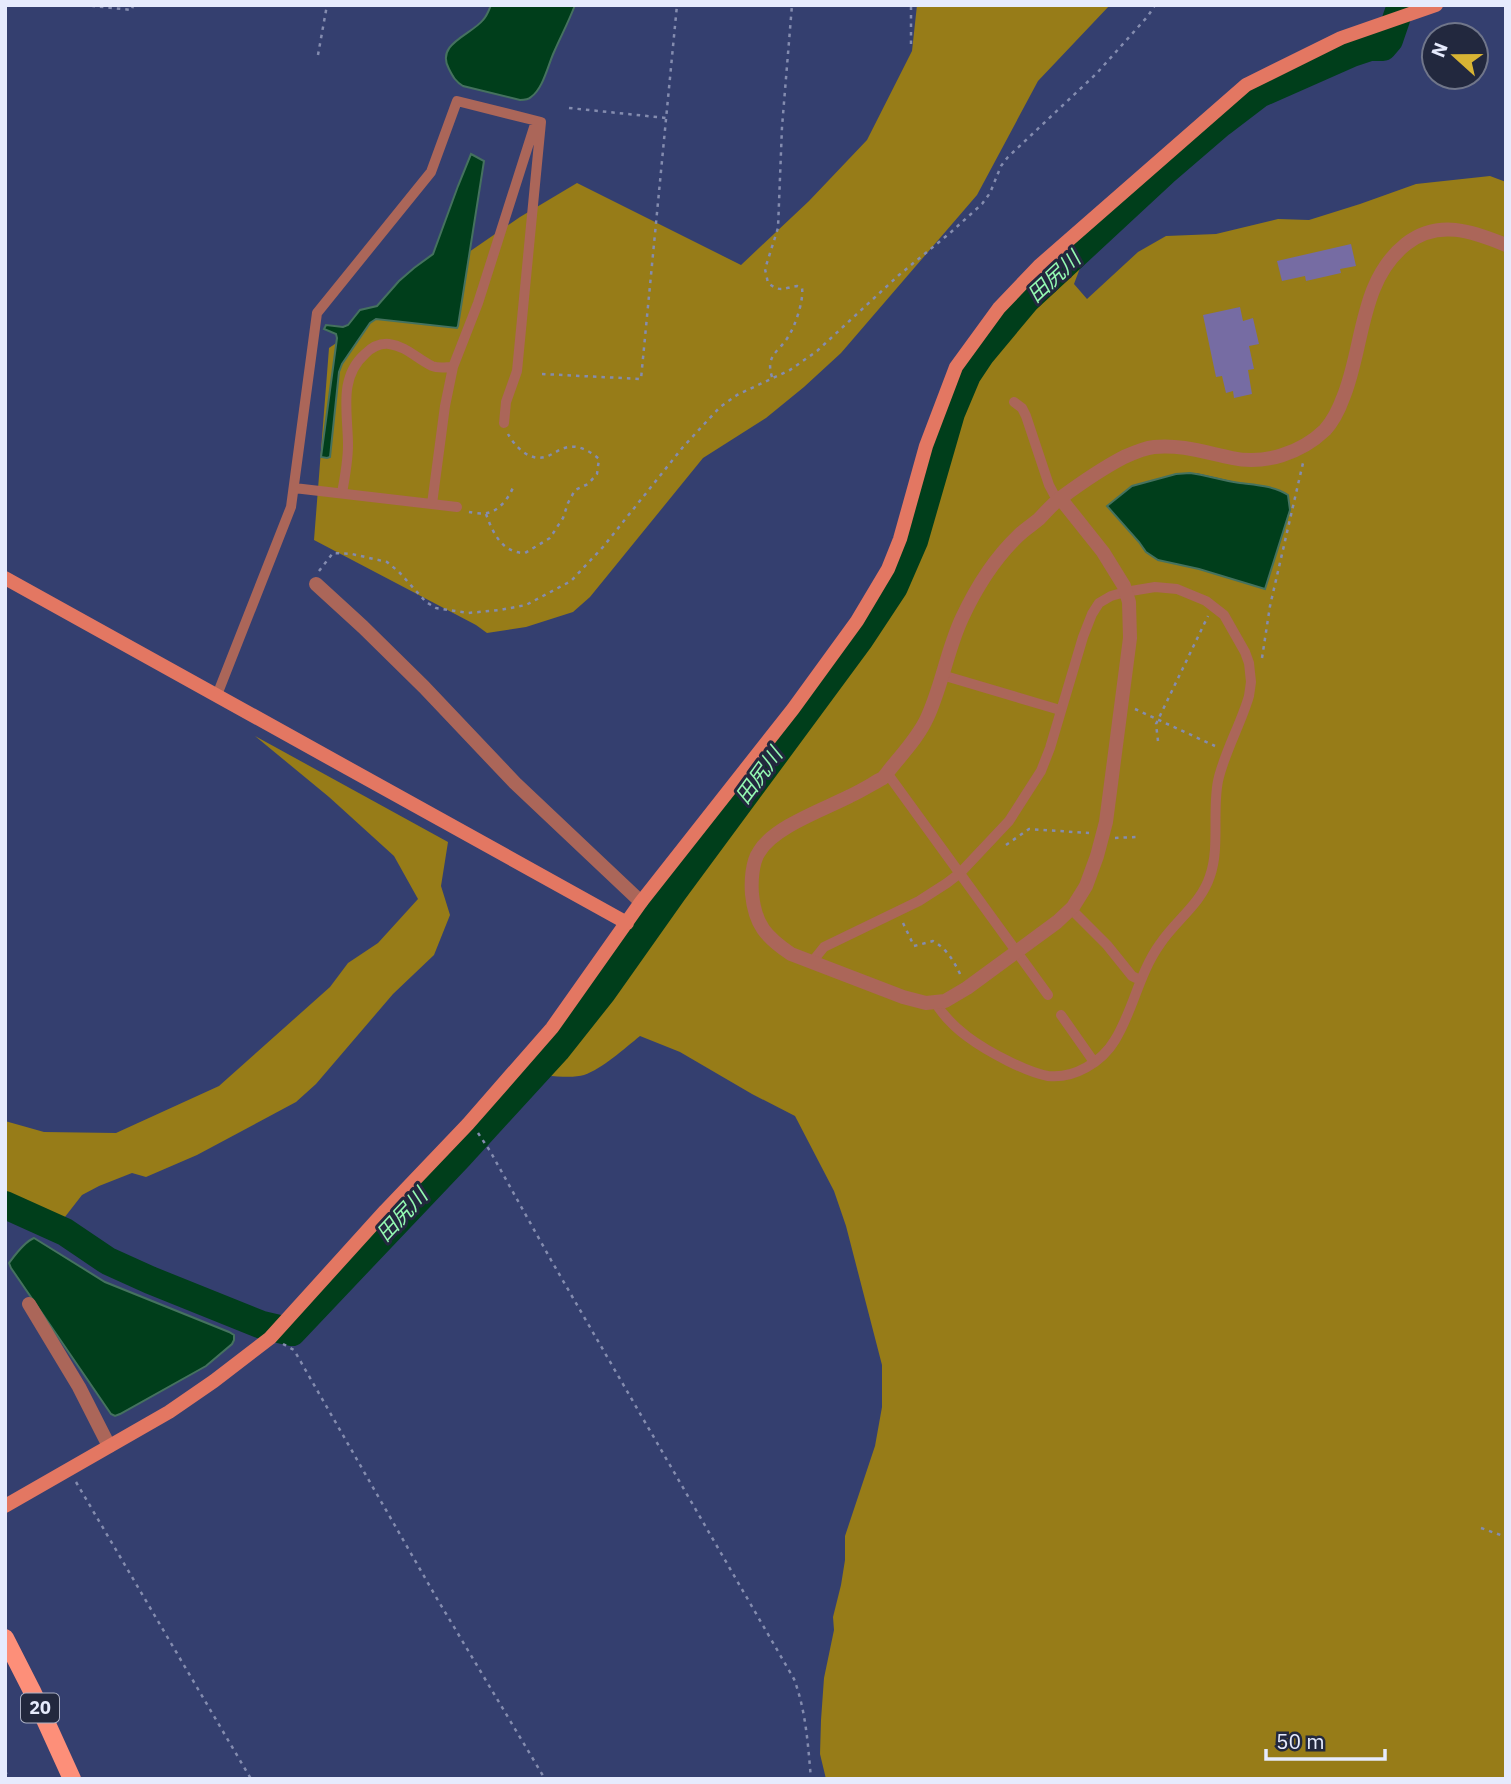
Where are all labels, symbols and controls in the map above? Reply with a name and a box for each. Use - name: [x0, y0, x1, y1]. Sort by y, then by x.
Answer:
- north arrow: [1420, 21, 1490, 91]
- text: N: [1425, 39, 1453, 61]
- water label: 田尻川: [1021, 243, 1087, 308]
- water label: 田尻川: [728, 740, 789, 809]
- water label: 田尻川: [370, 1180, 434, 1247]
- road number: 20: [21, 1694, 59, 1722]
- scale bar: [1266, 1718, 1385, 1762]
- text: 50 m: [1276, 1727, 1325, 1755]

